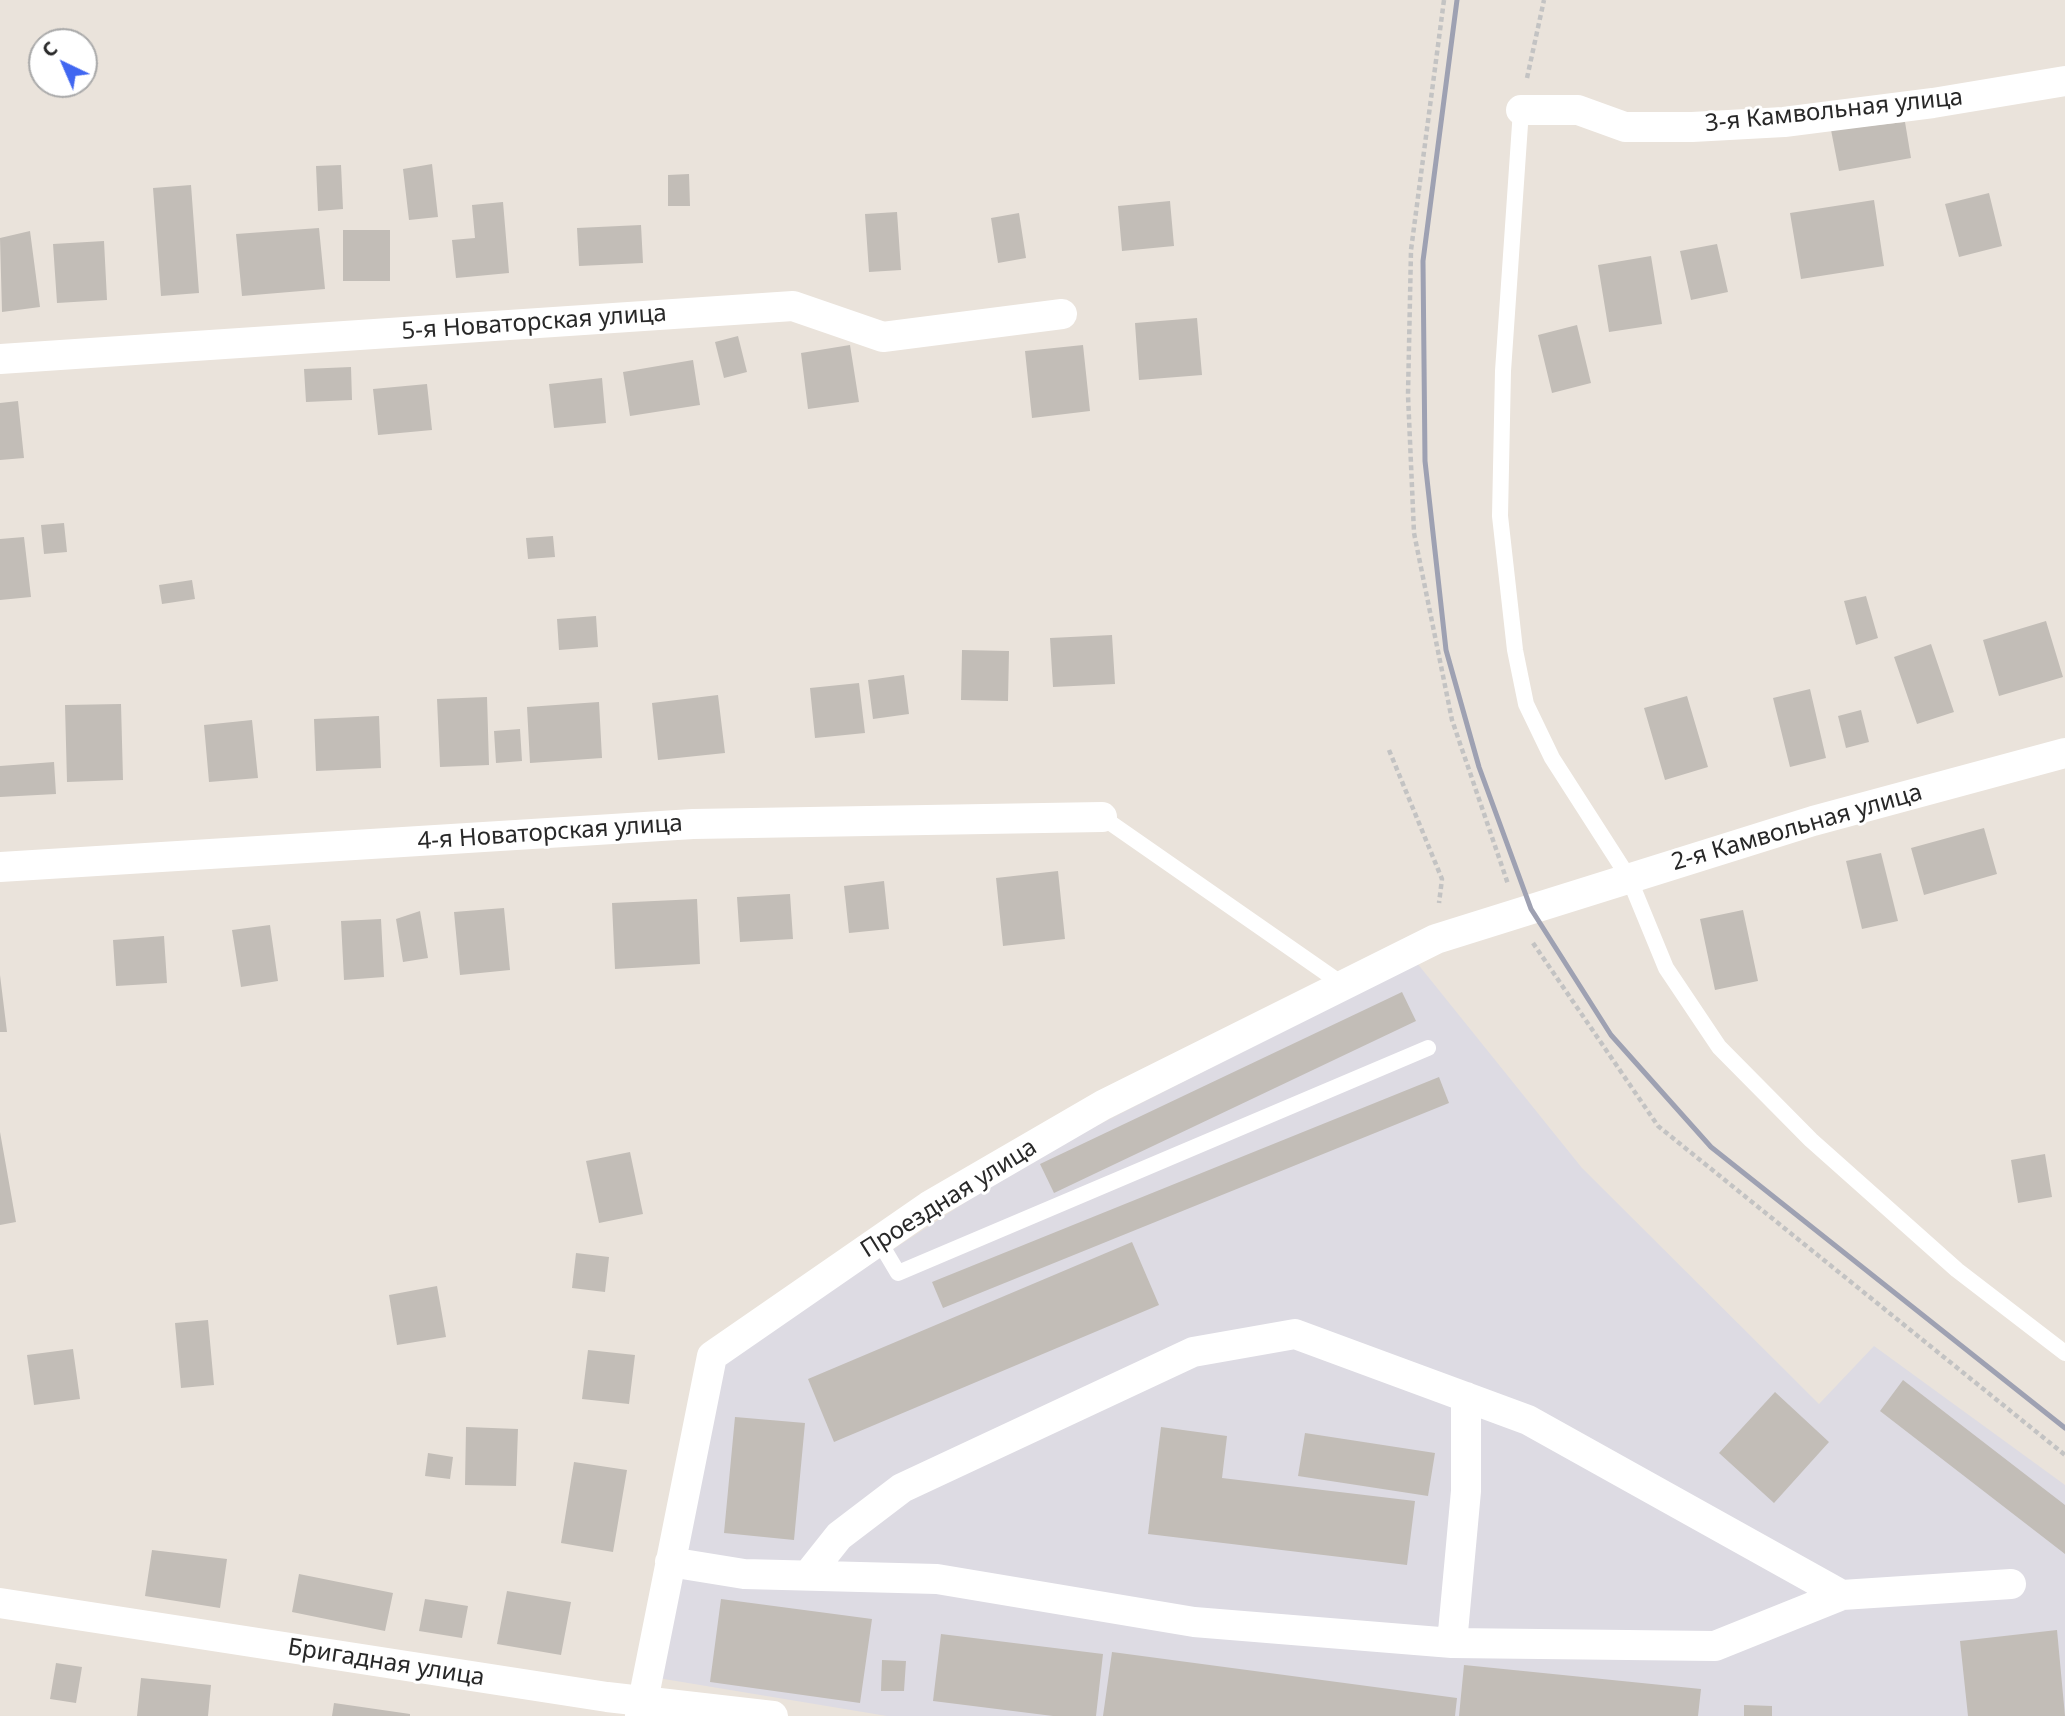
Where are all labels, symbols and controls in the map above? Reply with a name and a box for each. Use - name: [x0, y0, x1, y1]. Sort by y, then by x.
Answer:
- north arrow: [28, 28, 98, 98]
- text: С: [36, 36, 63, 63]
- street label: 3-я Камвольная улица: [1704, 83, 1964, 139]
- street label: 5-я Новаторская улица: [401, 299, 667, 347]
- street label: 2-я Камвольная улица: [1668, 778, 1926, 878]
- street label: 4-я Новаторская улица: [417, 809, 683, 857]
- street label: Проездная улица: [856, 1133, 1042, 1265]
- street label: Бригадная улица: [286, 1633, 486, 1693]

